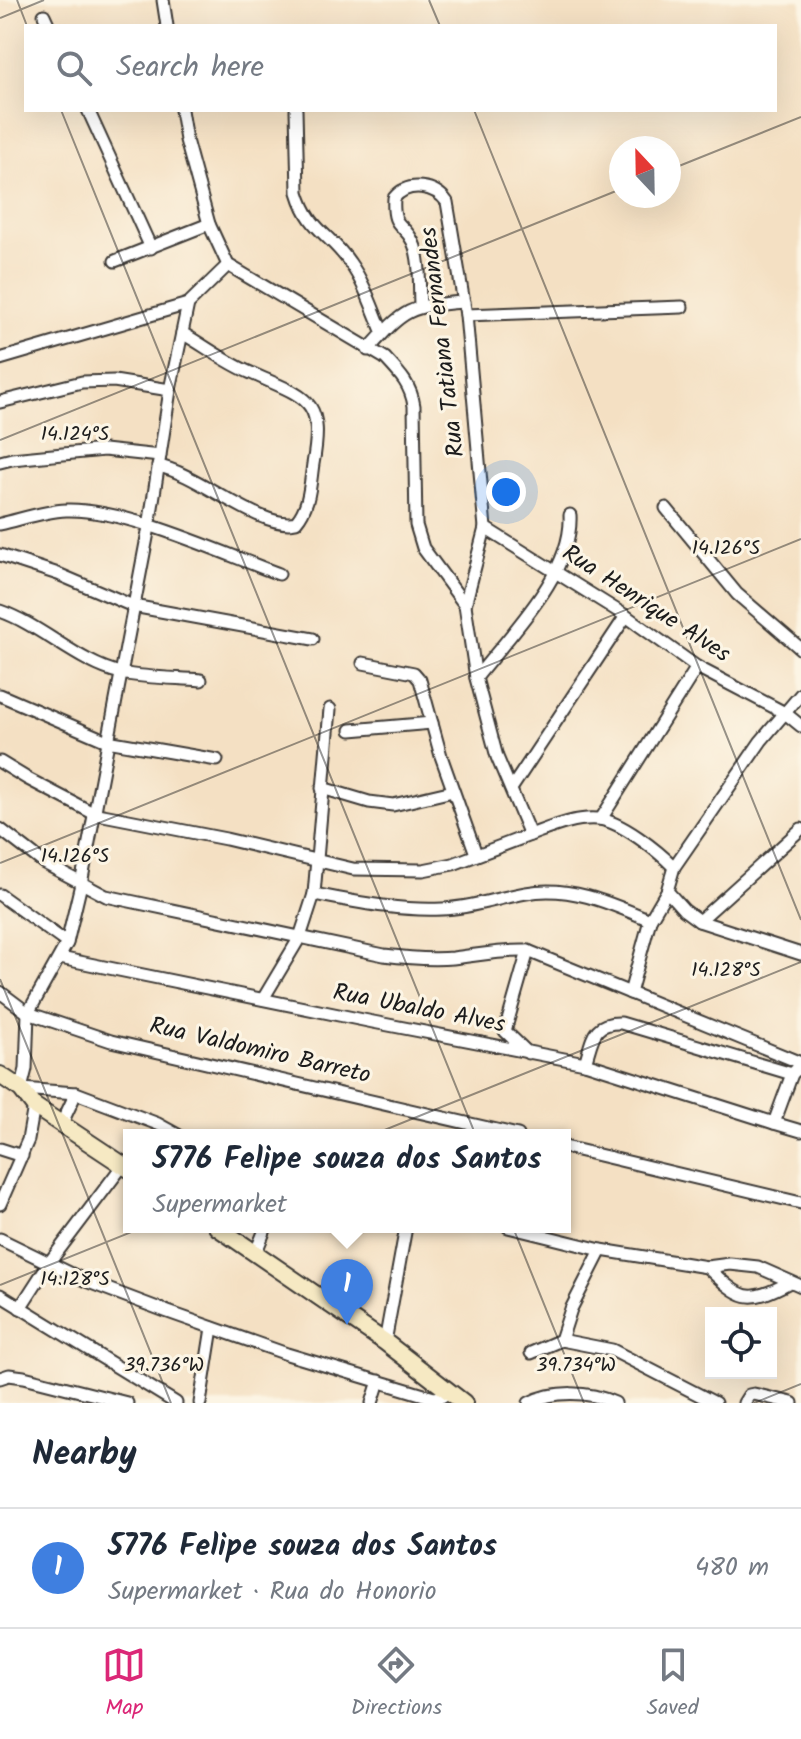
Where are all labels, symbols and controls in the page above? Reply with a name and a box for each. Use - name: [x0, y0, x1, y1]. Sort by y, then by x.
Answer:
- search box: [24, 24, 777, 112]
- text: Search here: [116, 44, 264, 92]
- icon: search: [52, 46, 96, 90]
- north arrow: [609, 136, 681, 208]
- street label: Rua Tatiana Fernandes: [410, 225, 476, 459]
- text: 14.124°S: [41, 419, 110, 451]
- your location: [486, 472, 526, 512]
- text: 14.126°S: [692, 533, 761, 565]
- street label: Rua Henrique Alves: [554, 535, 738, 673]
- text: 14.126°S: [41, 841, 110, 873]
- text: 14.128°S: [691, 955, 761, 987]
- street label: Rua Ubaldo Alves: [330, 973, 508, 1045]
- street label: Rua Valdomiro Barreto: [146, 1007, 375, 1095]
- popup: [123, 1129, 571, 1233]
- text: 5776 Felipe souza dos Santos: [153, 1136, 541, 1184]
- text: Supermarket: [153, 1184, 287, 1226]
- pin: 1: [321, 1259, 373, 1325]
- text: 14.128°S: [40, 1264, 110, 1296]
- map controls: [705, 1307, 777, 1379]
- button: locate: [705, 1307, 777, 1379]
- text: 39.736°W: [124, 1350, 204, 1382]
- text: 39.734°W: [536, 1350, 616, 1382]
- text: Nearby: [32, 1428, 137, 1482]
- text: 5776 Felipe souza dos Santos: [108, 1523, 497, 1571]
- text: 1: [54, 1547, 62, 1589]
- text: 480 m: [695, 1547, 769, 1589]
- text: Supermarket · Rua do Honorio: [108, 1571, 436, 1613]
- tab: Map: [102, 1643, 146, 1726]
- tab: Directions: [351, 1643, 442, 1726]
- tab: Saved: [647, 1643, 699, 1726]

